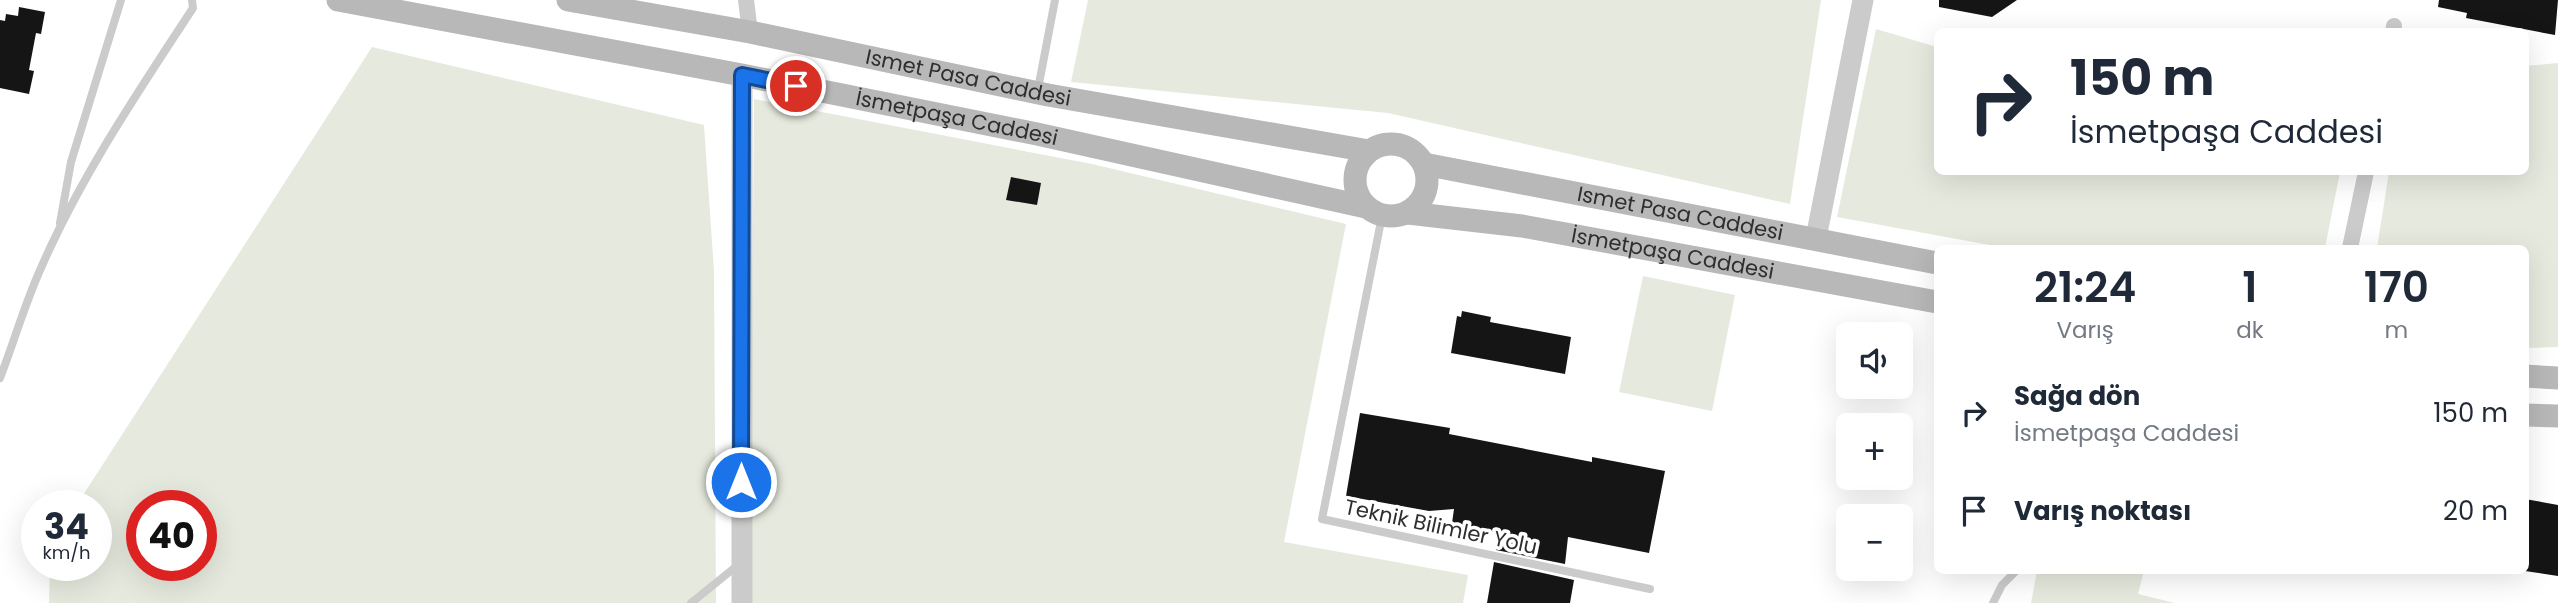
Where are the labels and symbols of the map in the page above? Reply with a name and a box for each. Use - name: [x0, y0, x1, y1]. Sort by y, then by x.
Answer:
- street label: Ismet Pasa Caddesi: [863, 42, 1073, 113]
- pin: [766, 56, 826, 116]
- street label: İsmetpaşa Caddesi: [853, 83, 1061, 152]
- street label: Ismet Pasa Caddesi: [1575, 179, 1786, 247]
- street label: İsmetpaşa Caddesi: [1569, 220, 1777, 286]
- position arrow: [704, 445, 778, 519]
- speed limit sign: 40: [126, 490, 217, 581]
- street label: Teknik Bilimler Yolu: [1342, 492, 1540, 561]

